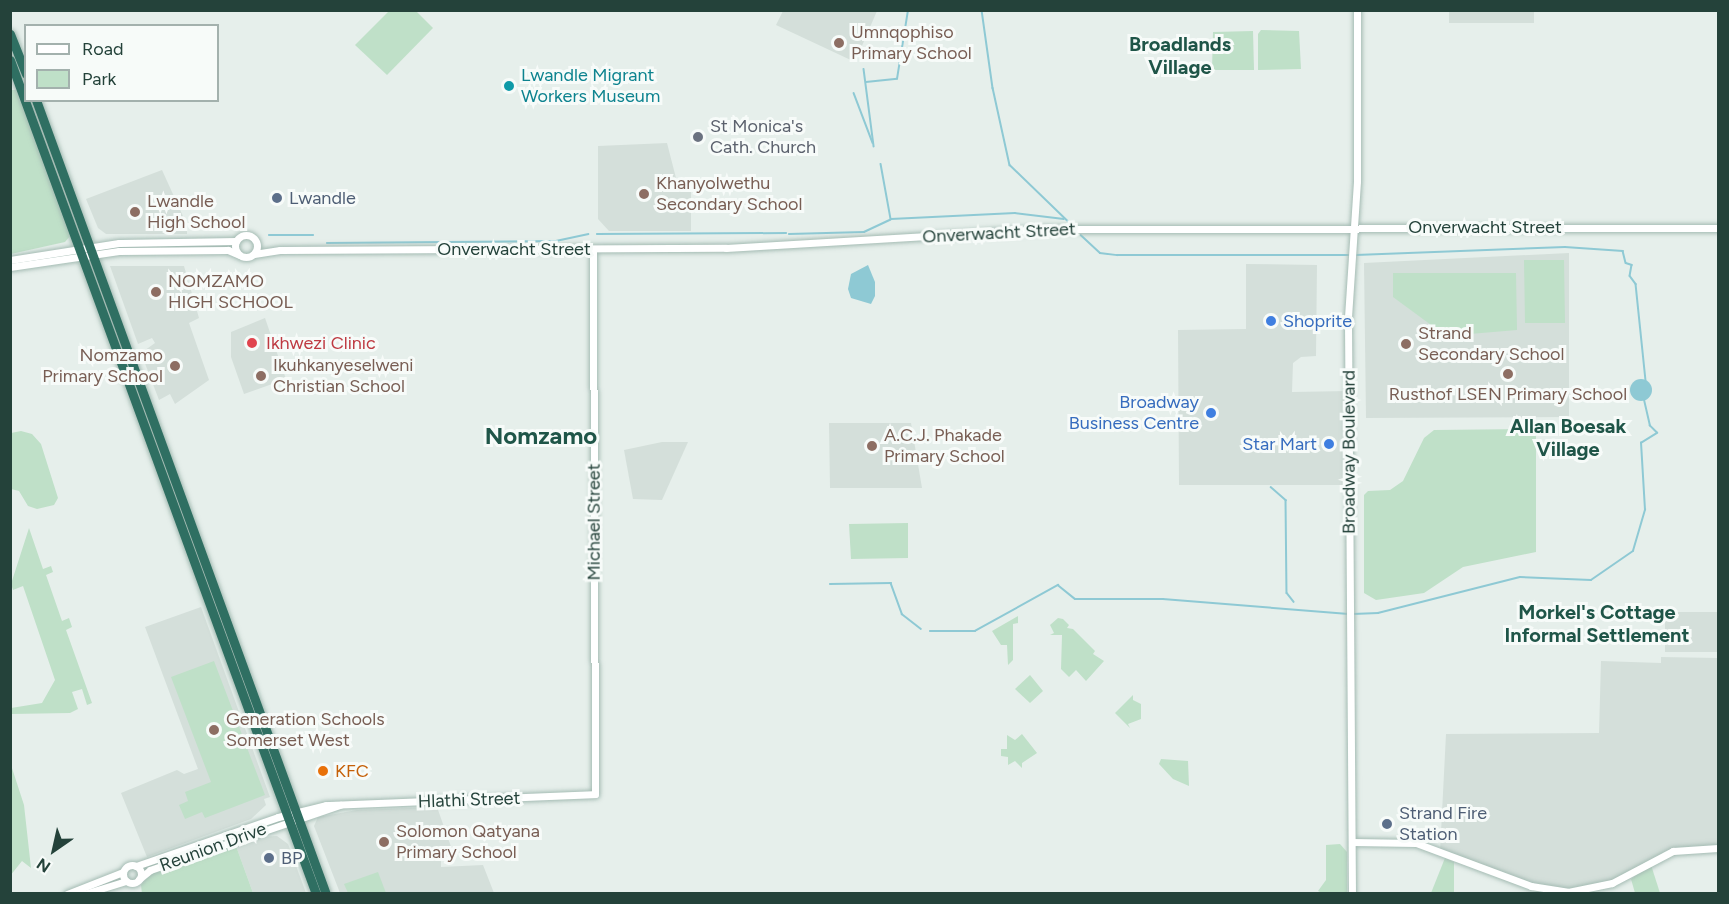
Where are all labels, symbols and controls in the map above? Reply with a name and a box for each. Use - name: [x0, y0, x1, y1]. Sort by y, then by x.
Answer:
- place label: Umnqophiso Primary School: [851, 22, 972, 64]
- legend: [24, 24, 219, 102]
- district label: Broadlands Village: [1129, 33, 1231, 80]
- marker: Umnqophiso Primary School: [832, 36, 846, 50]
- text: Road: [82, 38, 123, 60]
- place label: Lwandle Migrant Workers Museum: [521, 65, 660, 107]
- text: Park: [82, 68, 116, 90]
- marker: Lwandle Migrant Workers Museum: [502, 79, 516, 93]
- place label: St Monica's Cath. Church: [710, 116, 816, 158]
- marker: St Monica's Cath. Church: [691, 130, 705, 144]
- place label: Khanyolwethu Secondary School: [656, 173, 803, 216]
- place label: Lwandle: [289, 187, 356, 209]
- marker: Khanyolwethu Secondary School: [637, 187, 651, 201]
- place label: Lwandle High School: [147, 191, 245, 234]
- marker: Lwandle: [270, 191, 284, 205]
- marker: Lwandle High School: [128, 205, 142, 219]
- street label: Onverwacht Street: [1408, 216, 1562, 238]
- street label: Onverwacht Street: [922, 218, 1076, 248]
- street label: Onverwacht Street: [437, 238, 591, 260]
- place label: NOMZAMO HIGH SCHOOL: [168, 271, 293, 314]
- marker: NOMZAMO HIGH SCHOOL: [149, 285, 163, 299]
- place label: Shoprite: [1283, 310, 1352, 332]
- marker: Shoprite: [1264, 314, 1278, 328]
- place label: Strand Secondary School: [1418, 323, 1565, 366]
- place label: Ikhwezi Clinic: [266, 332, 376, 354]
- marker: Ikhwezi Clinic: [243, 334, 261, 352]
- marker: Strand Secondary School: [1399, 337, 1413, 351]
- place label: Nomzamo Primary School: [42, 345, 163, 388]
- place label: Ikuhkanyeselweni Christian School: [273, 355, 414, 398]
- marker: Nomzamo Primary School: [168, 359, 182, 373]
- marker: Rusthof LSEN Primary School: [1501, 367, 1515, 381]
- marker: Ikuhkanyeselweni Christian School: [254, 369, 268, 383]
- street label: Broadway Boulevard: [1338, 370, 1360, 534]
- place label: Rusthof LSEN Primary School: [1389, 383, 1627, 405]
- place label: Broadway Business Centre: [1069, 392, 1199, 434]
- marker: Broadway Business Centre: [1204, 406, 1218, 420]
- district label: Allan Boesak Village: [1510, 414, 1626, 461]
- district label: Nomzamo: [485, 422, 597, 450]
- place label: A.C.J. Phakade Primary School: [884, 425, 1005, 468]
- place label: Star Mart: [1242, 433, 1317, 455]
- marker: Star Mart: [1322, 437, 1336, 451]
- marker: A.C.J. Phakade Primary School: [865, 439, 879, 453]
- street label: Michael Street: [583, 464, 605, 580]
- district label: Morkel's Cottage Informal Settlement: [1505, 601, 1689, 648]
- place label: Generation Schools Somerset West: [226, 709, 385, 752]
- marker: Generation Schools Somerset West: [207, 723, 221, 737]
- place label: KFC: [335, 760, 369, 782]
- marker: KFC: [316, 764, 330, 778]
- street label: Hlathi Street: [417, 787, 521, 813]
- place label: Strand Fire Station: [1399, 803, 1487, 846]
- marker: Strand Fire Station: [1380, 817, 1394, 831]
- street label: Reunion Drive: [157, 818, 269, 876]
- north arrow: [24, 820, 84, 880]
- place label: Solomon Qatyana Primary School: [396, 821, 540, 864]
- marker: Solomon Qatyana Primary School: [377, 835, 391, 849]
- place label: BP: [281, 847, 302, 869]
- marker: BP: [262, 851, 276, 865]
- text: N: [33, 854, 54, 877]

